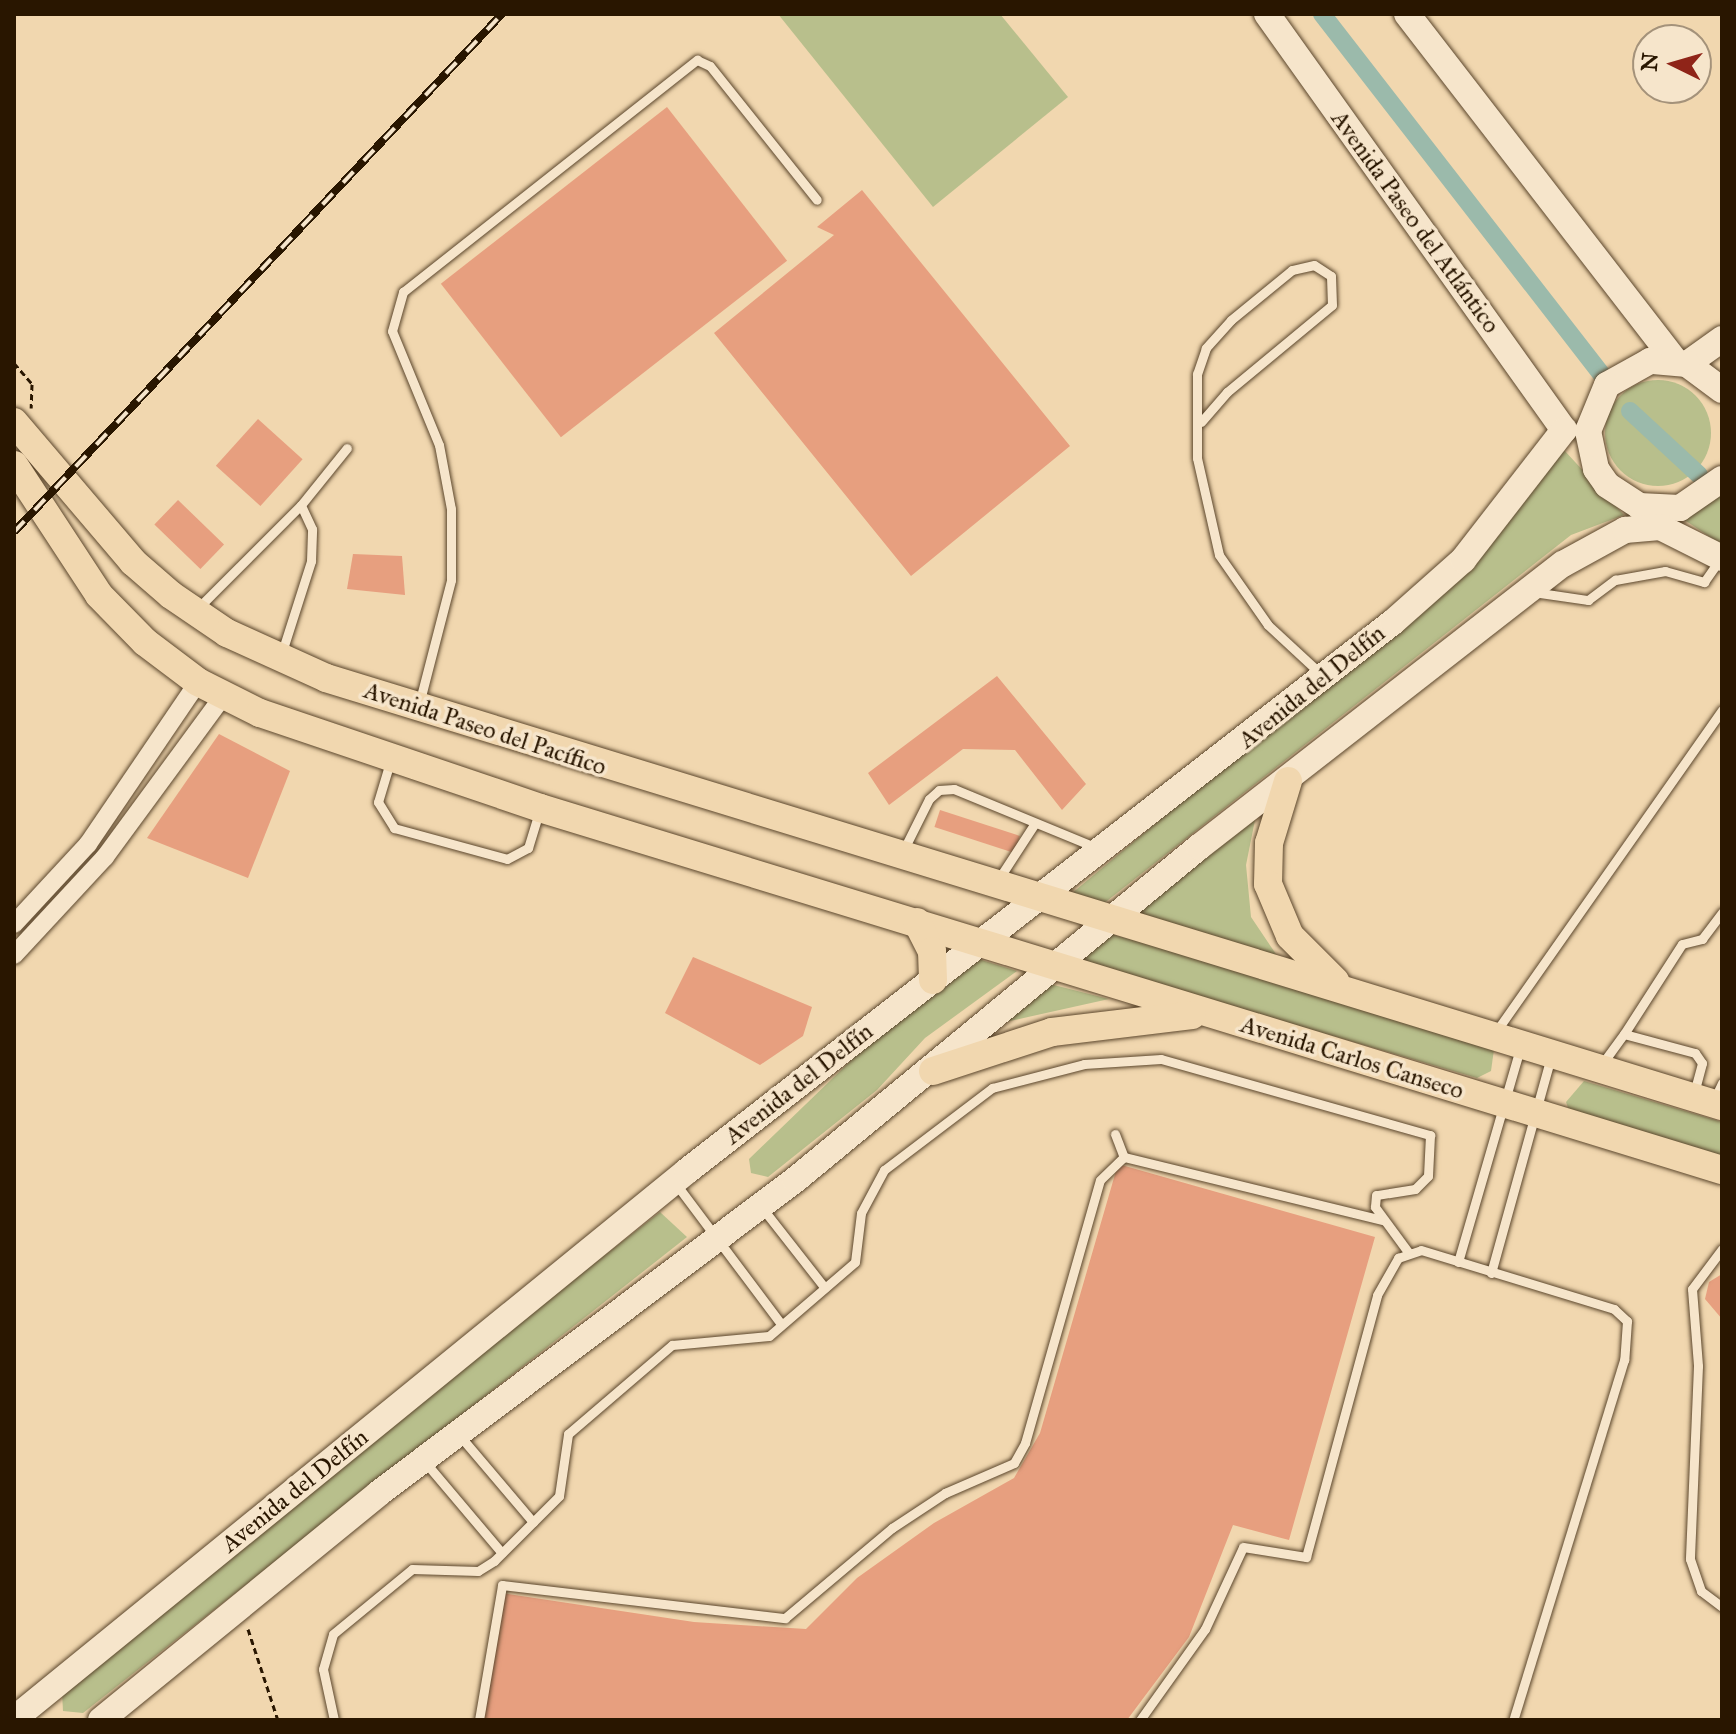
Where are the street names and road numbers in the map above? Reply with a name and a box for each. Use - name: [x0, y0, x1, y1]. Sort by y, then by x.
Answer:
- street label: Avenida Paseo del Atlántico: [1325, 105, 1505, 339]
- street label: Avenida del Delfín: [1233, 619, 1391, 755]
- street label: Avenida Paseo del Pacífico: [360, 676, 610, 782]
- street label: Avenida Carlos Canseco: [1237, 1010, 1467, 1106]
- street label: Avenida del Delfín: [719, 1017, 879, 1151]
- street label: Avenida del Delfín: [216, 1423, 374, 1559]

